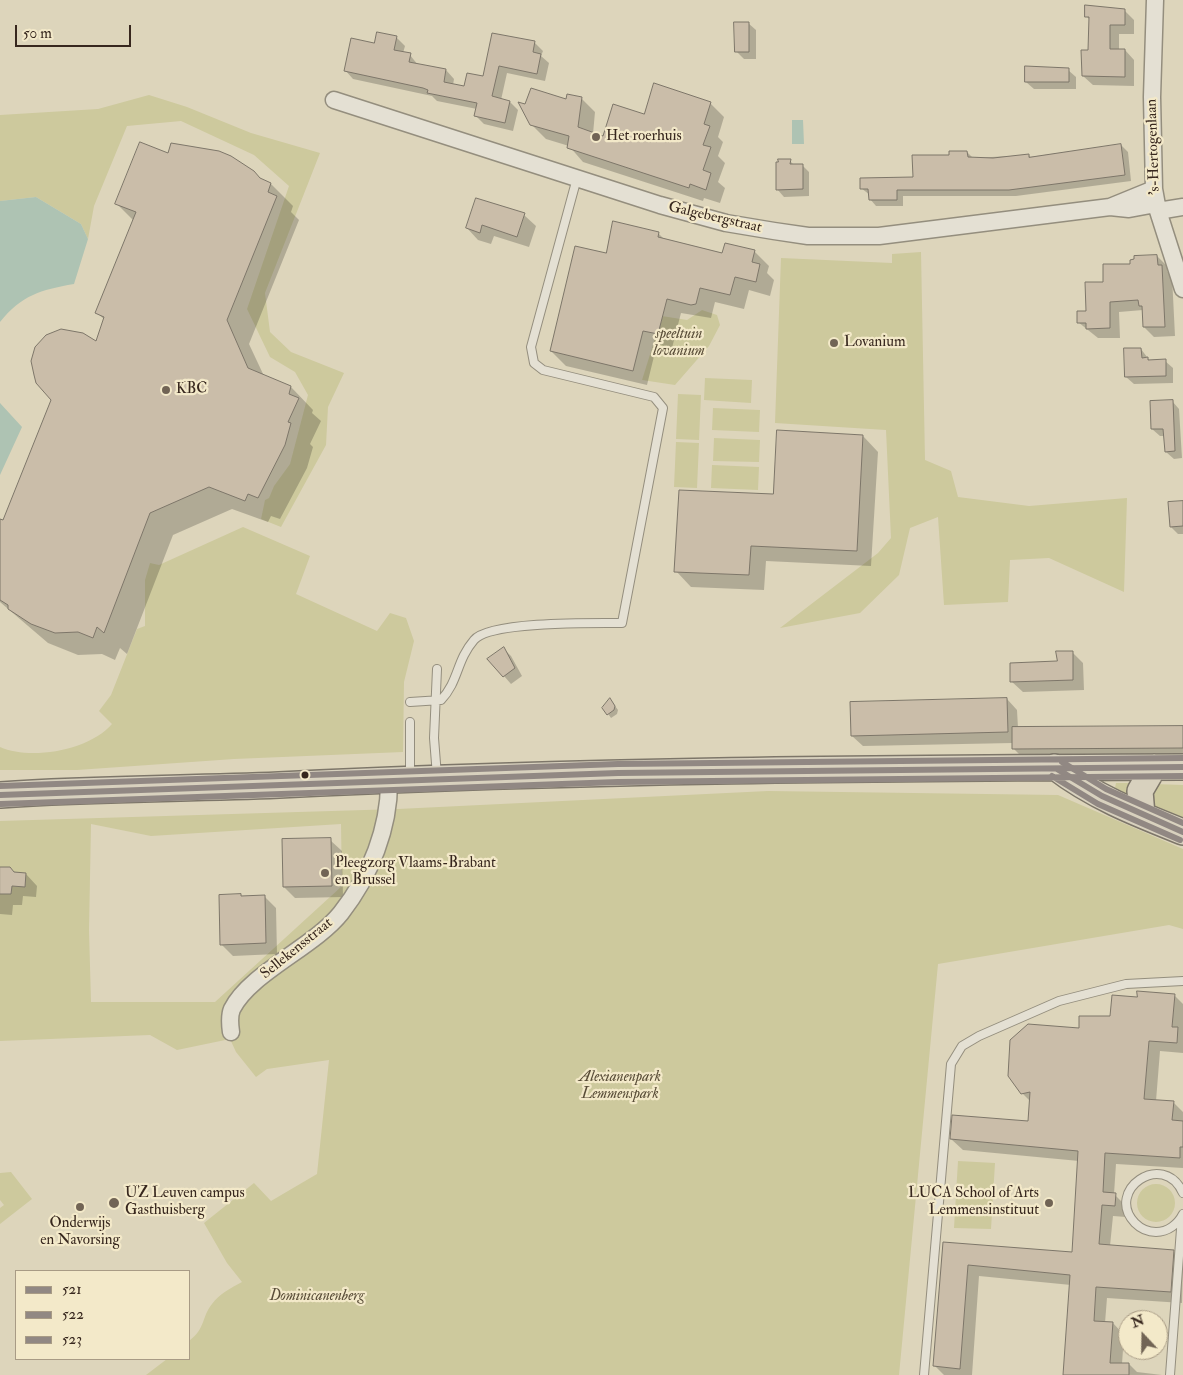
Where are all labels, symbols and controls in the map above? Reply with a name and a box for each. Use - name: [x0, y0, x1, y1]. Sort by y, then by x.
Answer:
- scale bar: [18, 15, 134, 47]
- text: 50 m: [23, 24, 52, 43]
- street label: 's-Hertogenlaan: [1143, 99, 1165, 195]
- place label: Het roerhuis: [606, 128, 682, 146]
- marker: Het roerhuis: [590, 131, 602, 143]
- street label: Galgebergstraat: [666, 198, 764, 238]
- park label: speeltuin lovanium: [653, 326, 705, 361]
- place label: Lovanium: [844, 334, 906, 352]
- marker: Lovanium: [828, 337, 840, 349]
- place label: KBC: [176, 381, 207, 399]
- marker: KBC: [160, 384, 172, 396]
- unlabelled marker: [300, 770, 310, 780]
- place label: Pleegzorg Vlaams-Brabant en Brussel: [335, 855, 496, 890]
- marker: Pleegzorg Vlaams-Brabant en Brussel: [319, 867, 331, 879]
- street label: Sellekensstraat: [257, 915, 337, 983]
- park label: Alexianenpark Lemmenspark: [579, 1069, 661, 1104]
- place label: UZ Leuven campus Gasthuisberg: [125, 1185, 245, 1220]
- place label: LUCA School of Arts Lemmensinstituut: [908, 1185, 1039, 1220]
- marker: UZ Leuven campus Gasthuisberg: [107, 1196, 121, 1210]
- marker: LUCA School of Arts Lemmensinstituut: [1043, 1197, 1055, 1209]
- marker: Onderwijs en Navorsing: [74, 1201, 86, 1213]
- place label: Onderwijs en Navorsing: [40, 1215, 120, 1250]
- legend: [15, 1270, 190, 1360]
- text: 521: [62, 1280, 82, 1299]
- park label: Dominicanenberg: [270, 1288, 364, 1306]
- text: 522: [62, 1305, 84, 1324]
- north arrow: [1118, 1310, 1168, 1360]
- text: N: [1129, 1311, 1147, 1332]
- text: 523: [62, 1330, 82, 1349]

